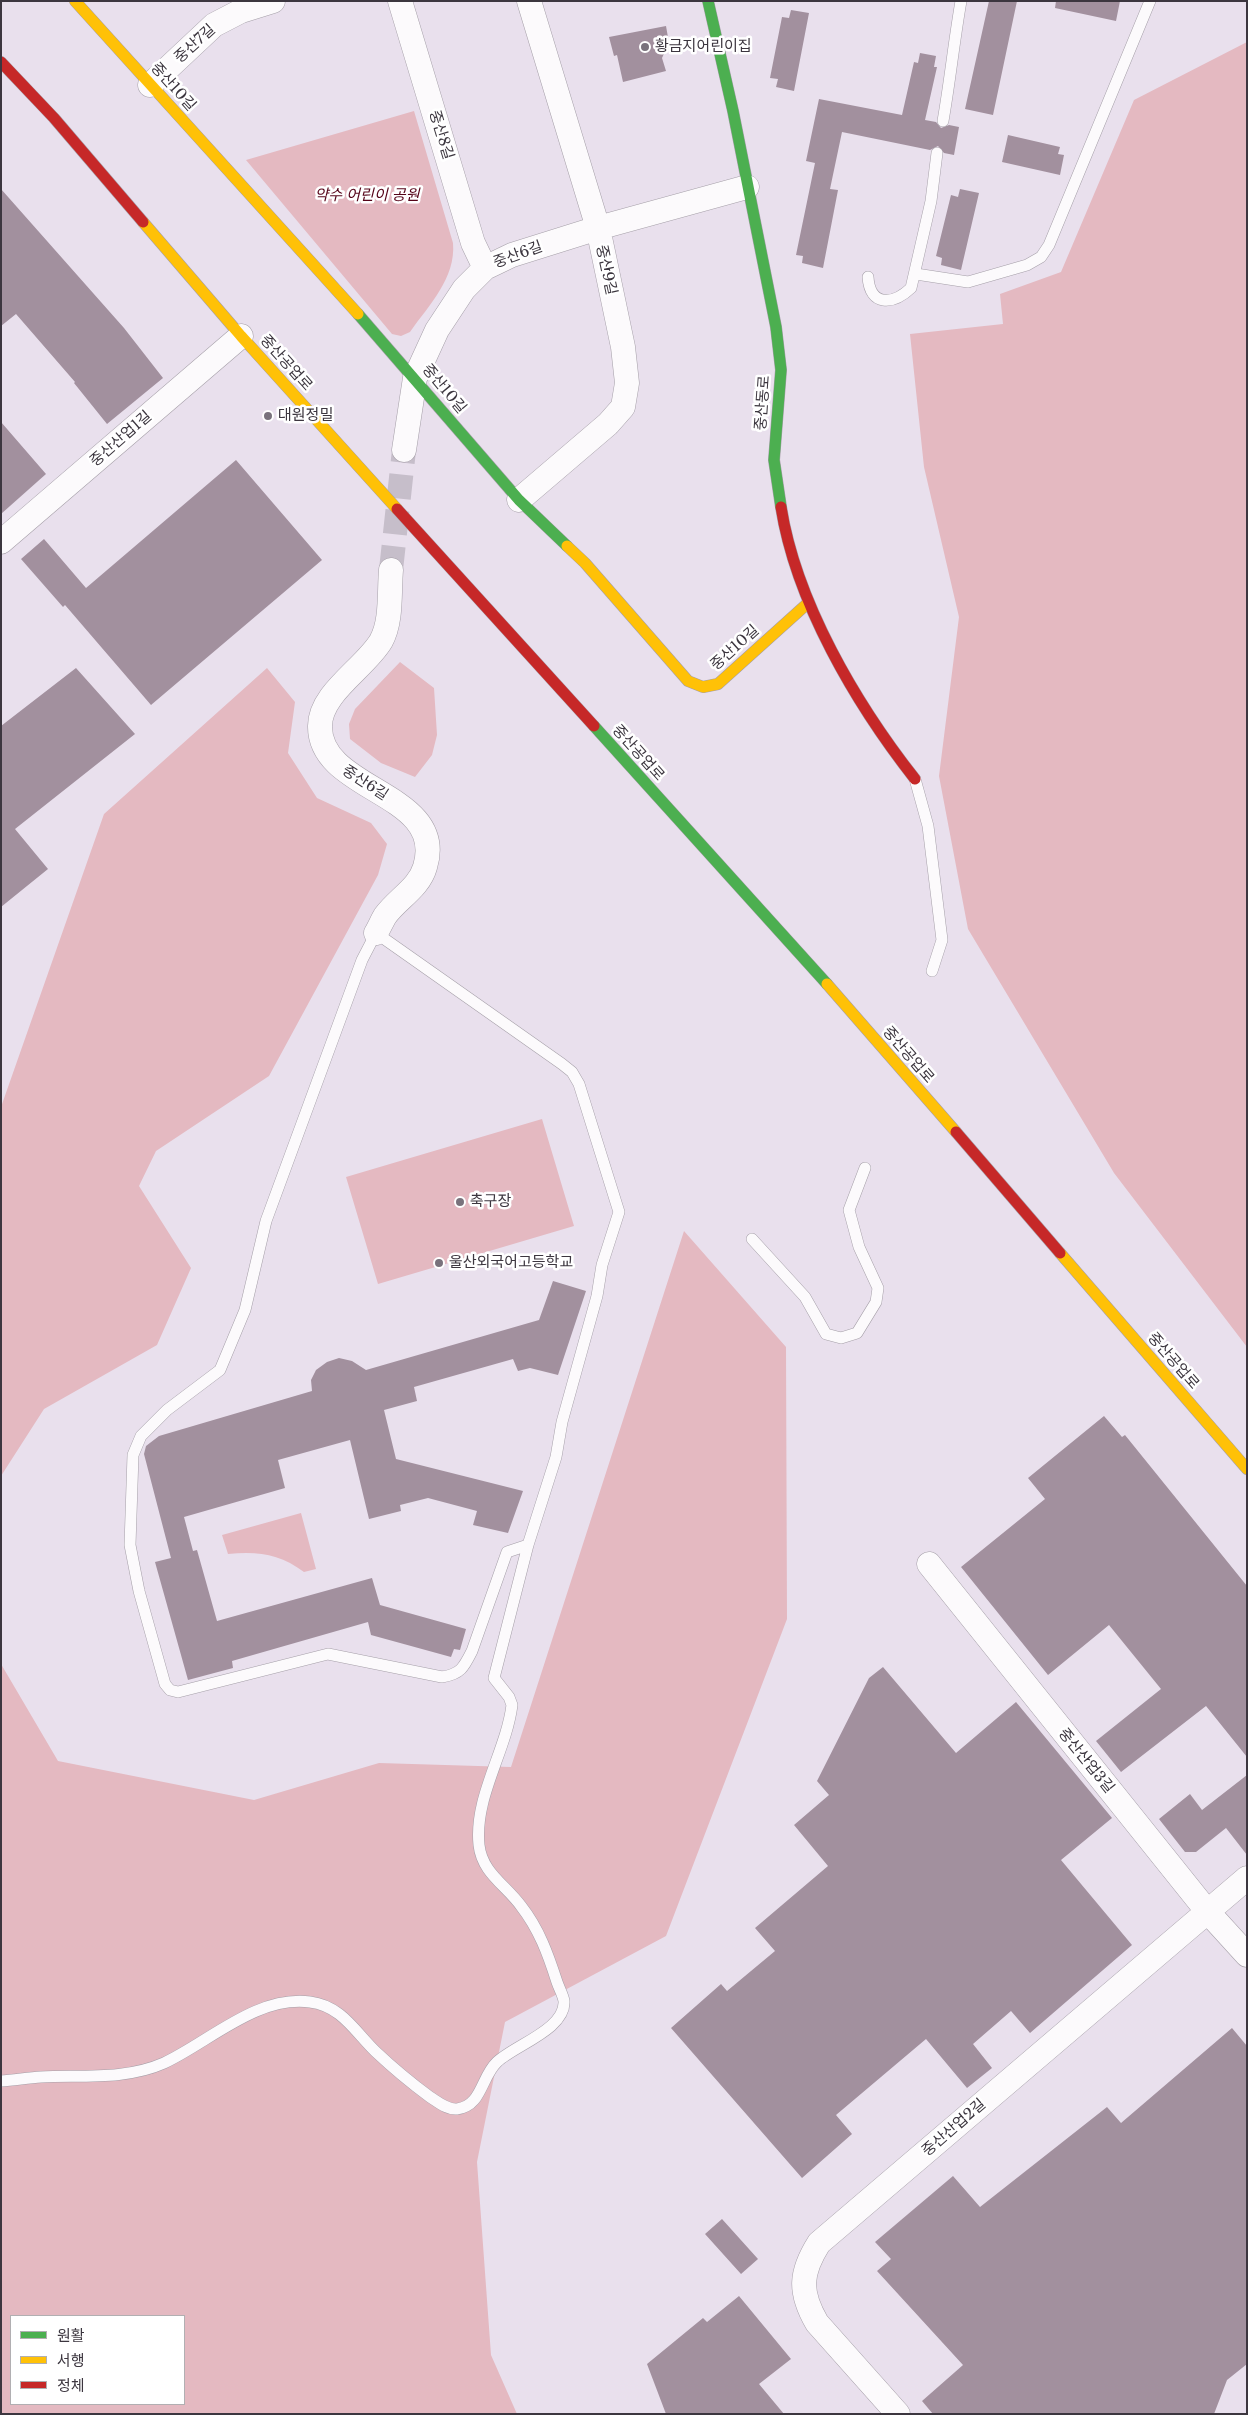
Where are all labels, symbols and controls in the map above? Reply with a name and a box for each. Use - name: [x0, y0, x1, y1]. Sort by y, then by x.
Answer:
- street label: 중산7길: [171, 21, 219, 67]
- place label: 황금지어린이집: [655, 38, 752, 56]
- marker: 황금지어린이집: [639, 41, 651, 53]
- street label: 중산10길: [147, 59, 199, 115]
- street label: 중산8길: [425, 108, 457, 162]
- park label: 약수 어린이 공원: [315, 187, 419, 205]
- street label: 중산6길: [491, 238, 545, 272]
- street label: 중산9길: [592, 243, 620, 297]
- street label: 중산공업로: [256, 331, 316, 395]
- street label: 중산10길: [418, 361, 470, 417]
- street label: 중산동로: [752, 375, 774, 431]
- street label: 중산산업1길: [87, 407, 155, 471]
- place label: 대원정밀: [278, 407, 333, 425]
- marker: 대원정밀: [262, 410, 274, 422]
- street label: 중산10길: [707, 622, 763, 674]
- street label: 중산공업로: [608, 721, 668, 785]
- street label: 중산6길: [339, 762, 391, 804]
- street label: 중산공업로: [879, 1023, 937, 1087]
- place label: 축구장: [470, 1193, 511, 1211]
- marker: 축구장: [454, 1196, 466, 1208]
- place label: 울산외국어고등학교: [449, 1254, 573, 1272]
- marker: 울산외국어고등학교: [433, 1257, 445, 1269]
- street label: 중산공업로: [1144, 1329, 1202, 1393]
- street label: 중산산업3길: [1054, 1725, 1118, 1797]
- street label: 중산산업2길: [919, 2096, 989, 2160]
- legend: [10, 2315, 185, 2405]
- text: 원활: [57, 2326, 85, 2345]
- text: 서행: [57, 2351, 85, 2370]
- text: 정체: [57, 2376, 85, 2395]

